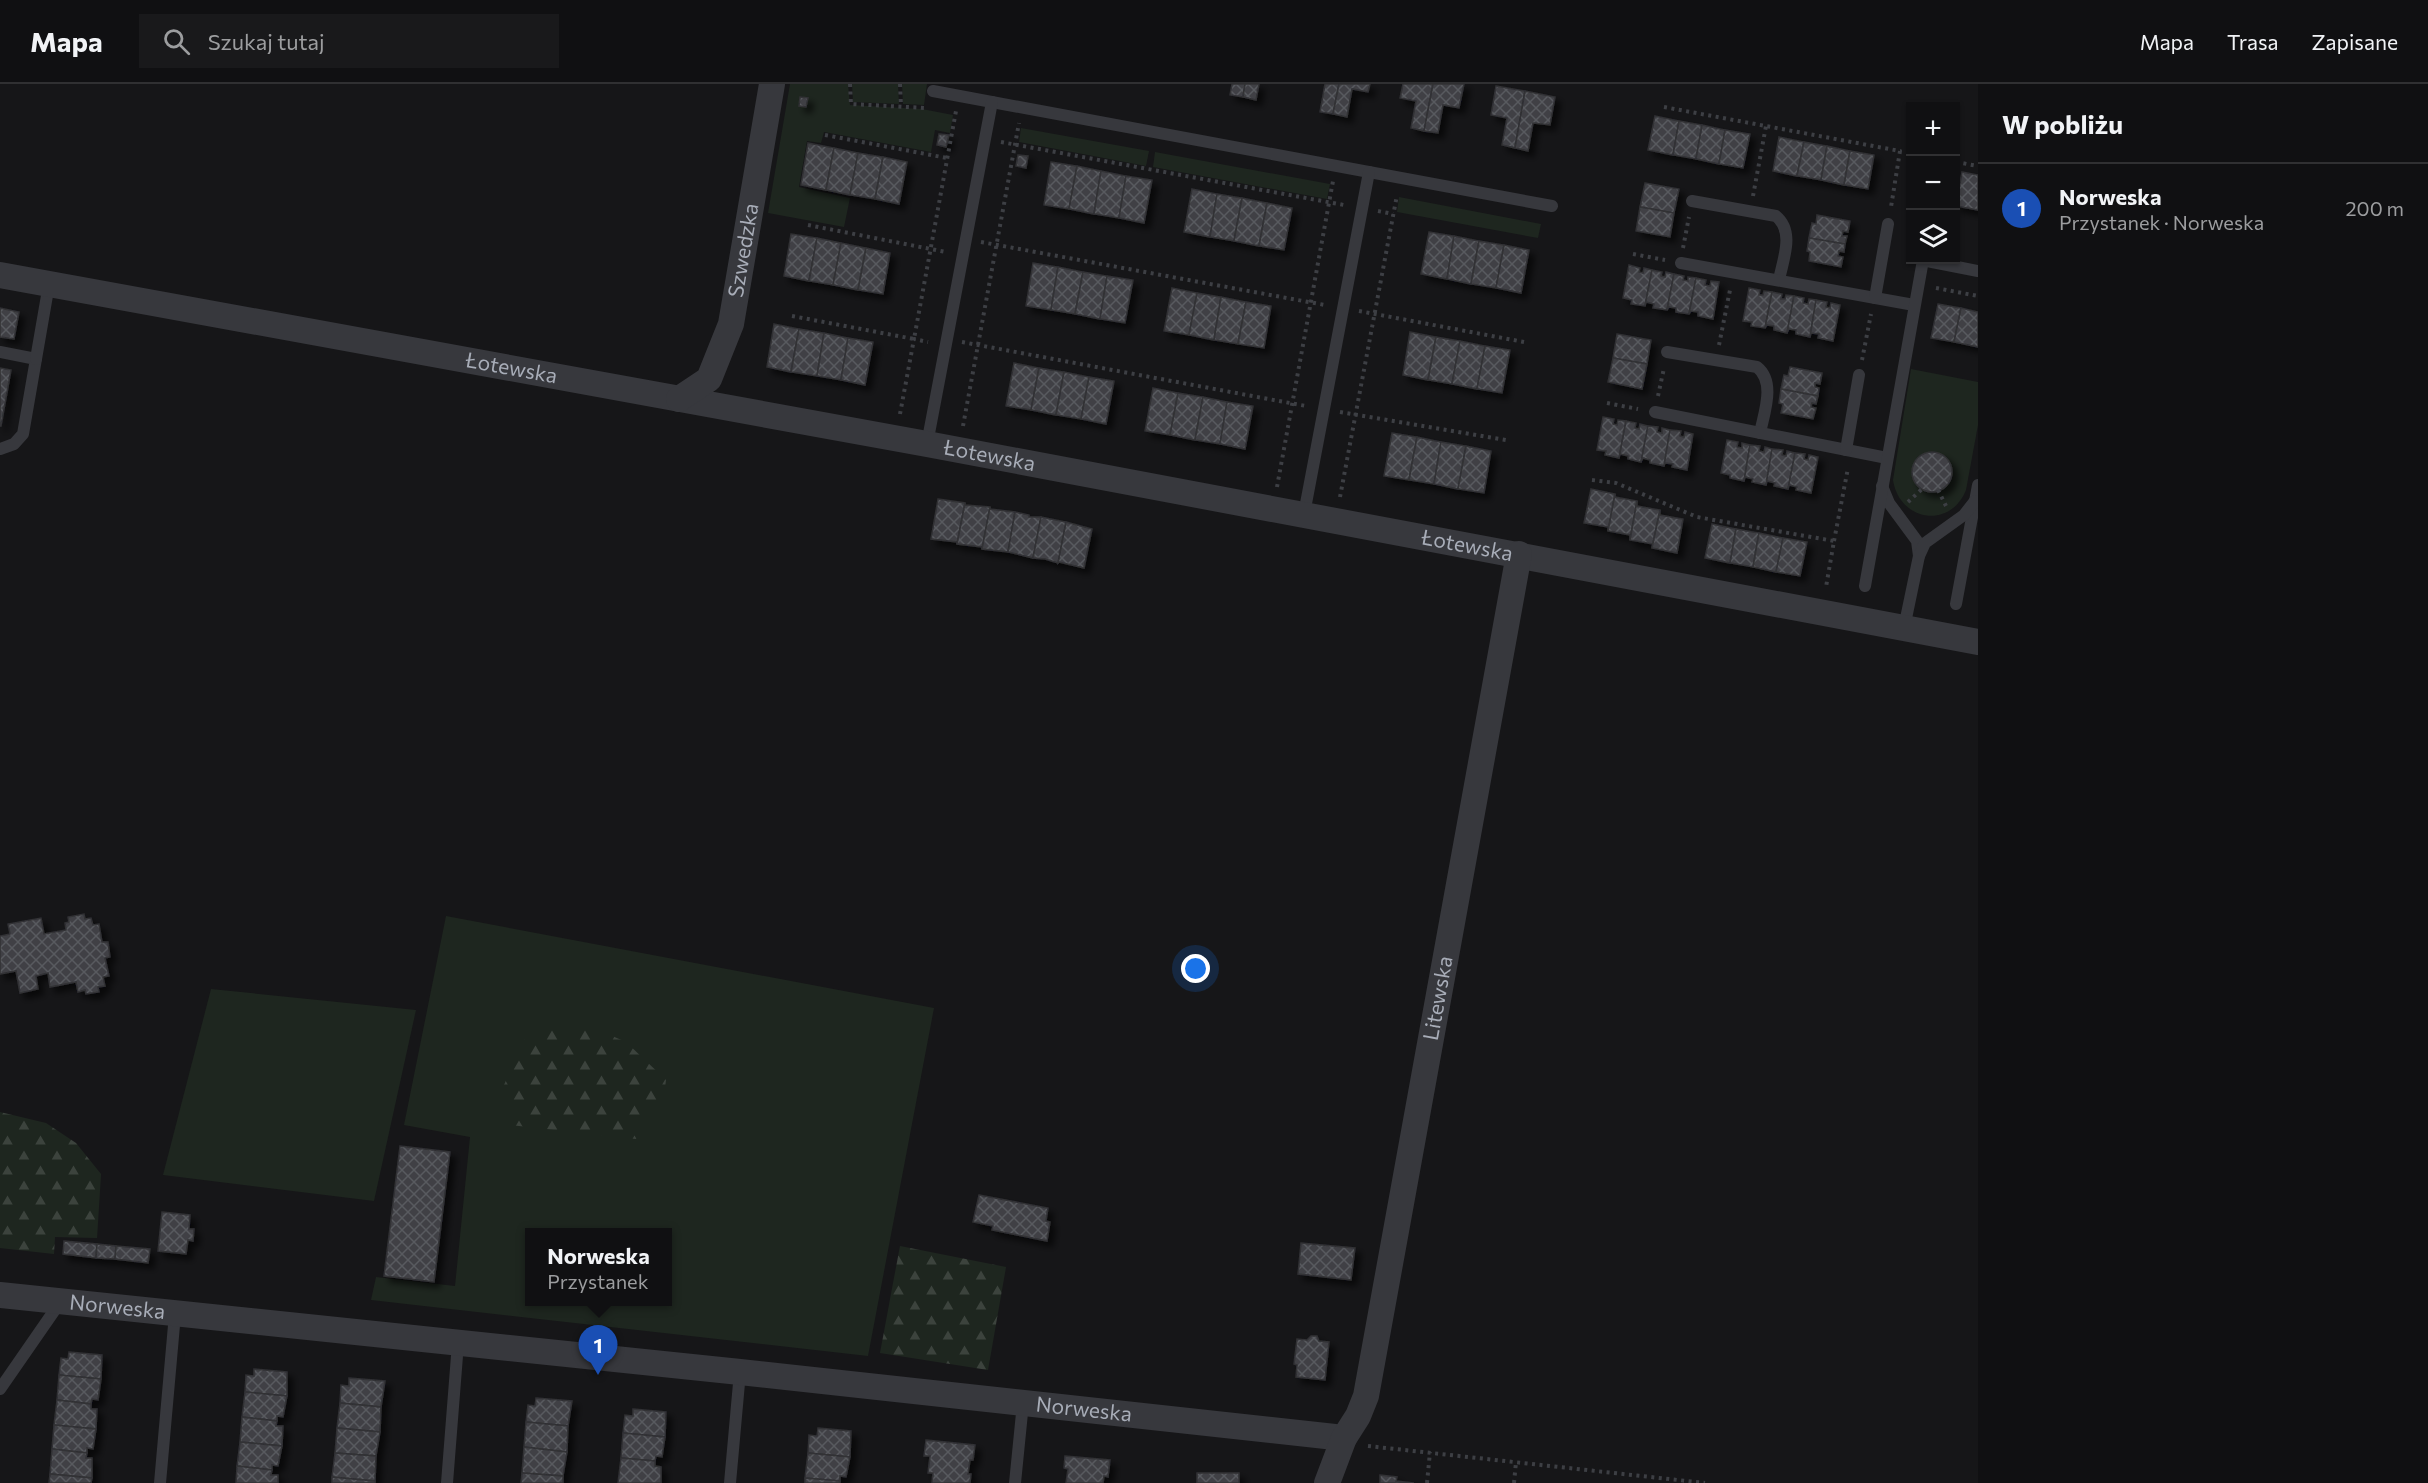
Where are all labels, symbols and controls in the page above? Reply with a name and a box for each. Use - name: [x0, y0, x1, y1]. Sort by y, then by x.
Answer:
- search box: [139, 14, 559, 68]
- text: Mapa: [30, 24, 103, 58]
- icon: search: [160, 25, 193, 58]
- text: Szukaj tutaj: [208, 28, 325, 55]
- text: Mapa: [2140, 29, 2194, 54]
- text: Trasa: [2227, 29, 2278, 54]
- text: Zapisane: [2311, 29, 2398, 54]
- map controls: [1906, 102, 1960, 264]
- button: +: [1906, 102, 1960, 156]
- text: W pobliżu: [2002, 108, 2123, 139]
- button: −: [1906, 156, 1960, 210]
- text: Norweska: [2059, 183, 2162, 210]
- text: 1: [2017, 196, 2026, 220]
- text: 200 m: [2346, 196, 2404, 220]
- street label: Szwedzka: [722, 201, 762, 299]
- button: layers: [1906, 210, 1960, 264]
- text: Przystanek · Norweska: [2059, 210, 2264, 234]
- street label: Łotewska: [463, 346, 560, 387]
- street label: Łotewska: [941, 433, 1038, 475]
- street label: Łotewska: [1419, 523, 1515, 565]
- your location: [1181, 954, 1210, 983]
- street label: Litewska: [1417, 954, 1457, 1042]
- popup: [525, 1228, 672, 1306]
- text: Norweska: [547, 1242, 650, 1269]
- text: Przystanek: [547, 1269, 648, 1293]
- street label: Norweska: [68, 1288, 167, 1323]
- pin: 1: [578, 1326, 618, 1375]
- street label: Norweska: [1035, 1390, 1133, 1426]

